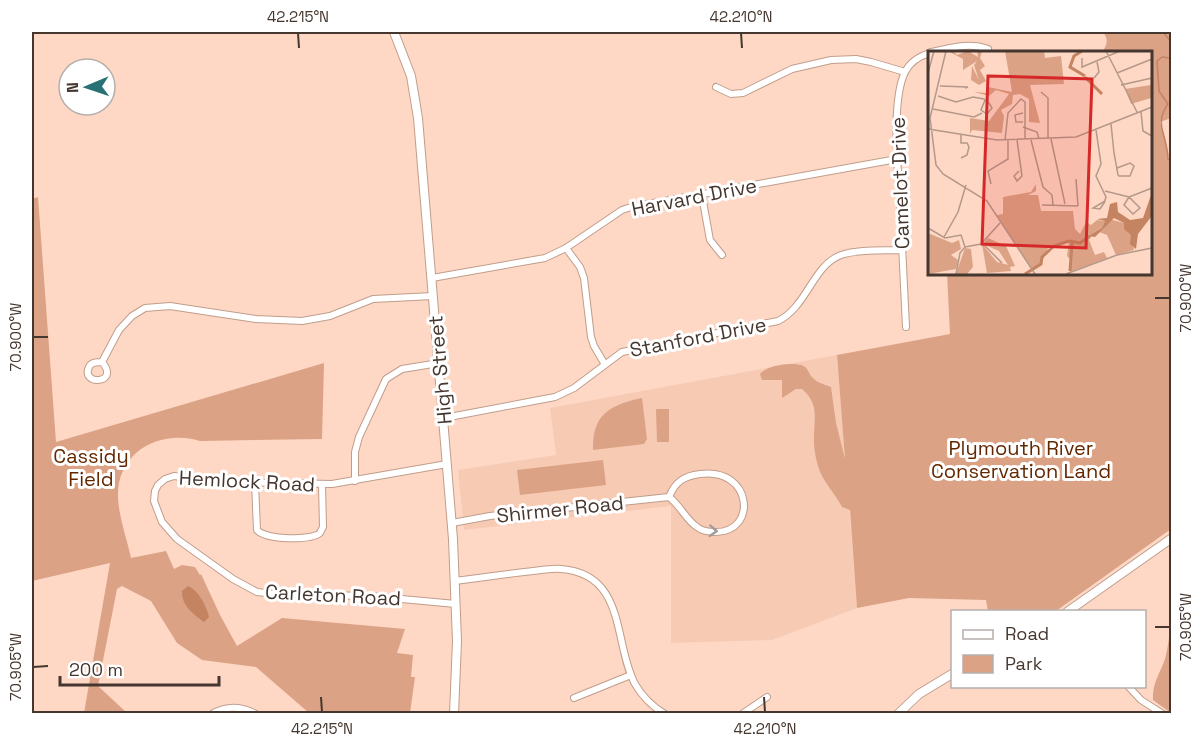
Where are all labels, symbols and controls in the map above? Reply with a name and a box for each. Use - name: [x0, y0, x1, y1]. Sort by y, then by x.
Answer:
- text: 42.215°N: [267, 7, 329, 26]
- text: 42.210°N: [710, 7, 772, 26]
- inset map: [928, 51, 1152, 274]
- north arrow: [57, 57, 117, 117]
- text: N: [62, 82, 83, 93]
- street label: Camelot Drive: [885, 116, 915, 250]
- street label: Harvard Drive: [629, 172, 759, 222]
- text: 70.900°W: [1176, 264, 1195, 332]
- text: 70.900°W: [6, 303, 25, 371]
- street label: Stanford Drive: [627, 311, 769, 363]
- street label: High Street: [422, 314, 458, 426]
- park label: Plymouth River Conservation Land: [931, 435, 1111, 484]
- park label: Cassidy Field: [53, 443, 129, 492]
- street label: Hemlock Road: [178, 464, 316, 498]
- street label: Shirmer Road: [495, 489, 625, 529]
- one-way arrow: [709, 524, 718, 537]
- street label: Carleton Road: [264, 578, 402, 612]
- text: 70.905°W: [1176, 593, 1195, 661]
- legend: [951, 610, 1146, 688]
- text: Road: [1005, 622, 1049, 645]
- text: 70.905°W: [6, 633, 25, 701]
- scale bar: [60, 649, 219, 687]
- text: Park: [1005, 652, 1043, 675]
- text: 200 m: [69, 658, 123, 681]
- text: 42.215°N: [291, 719, 353, 738]
- text: 42.210°N: [734, 719, 796, 738]

